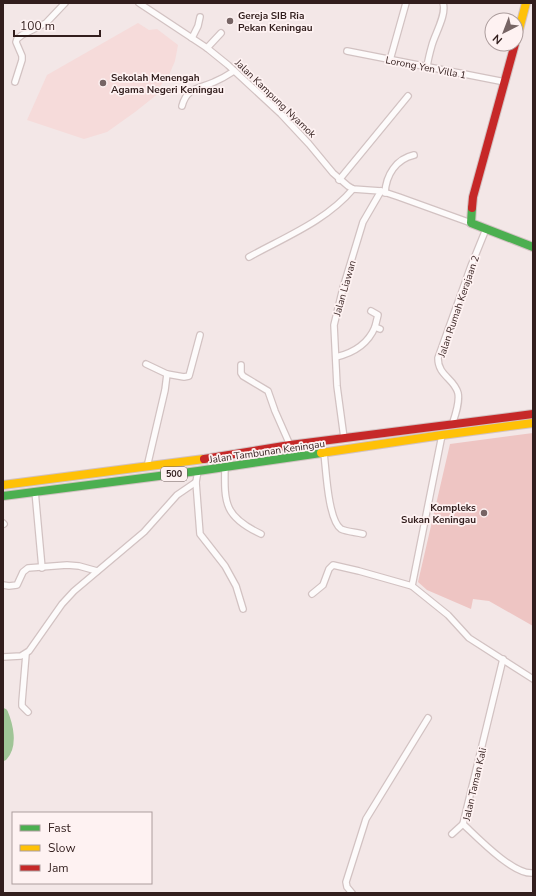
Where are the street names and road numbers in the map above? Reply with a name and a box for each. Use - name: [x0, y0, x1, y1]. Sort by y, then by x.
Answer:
- street label: Lorong Yen Villa 1: [384, 53, 467, 83]
- street label: Jalan Kampung Nyamok: [231, 56, 320, 142]
- street label: Jalan Rumah Kerajaan 2: [435, 253, 483, 360]
- street label: Jalan Liawan: [330, 259, 360, 319]
- street label: Jalan Tambunan Keningau: [207, 437, 326, 467]
- road number: 500: [161, 467, 187, 481]
- street label: Jalan Taman Kali: [460, 746, 490, 823]

